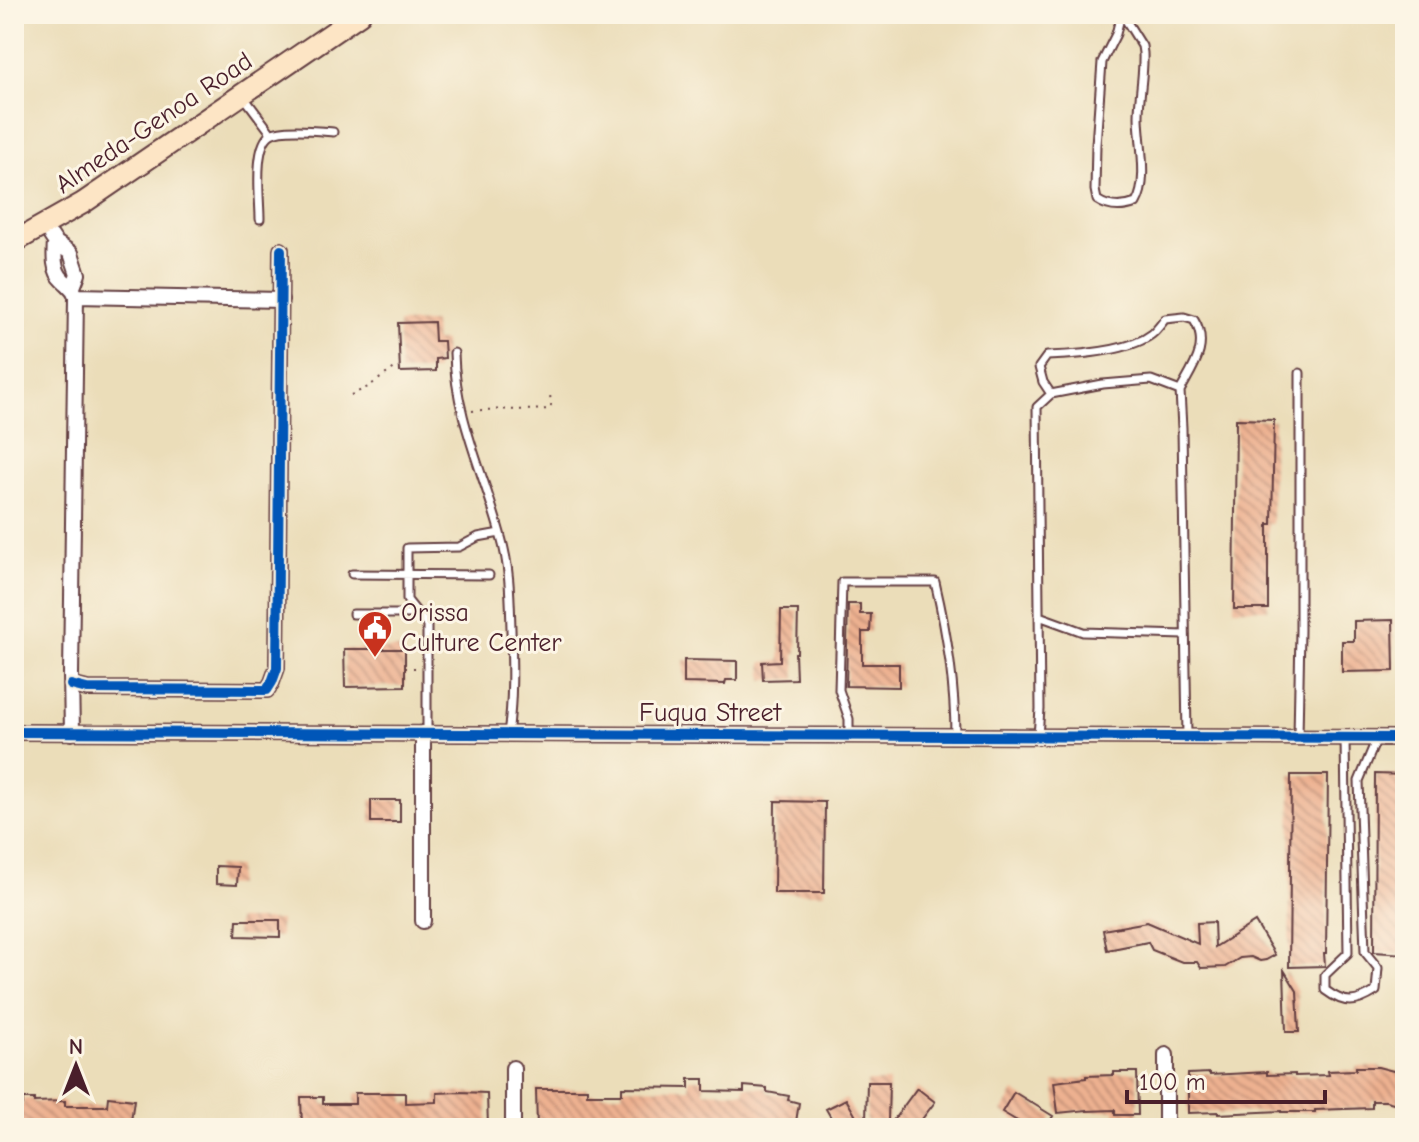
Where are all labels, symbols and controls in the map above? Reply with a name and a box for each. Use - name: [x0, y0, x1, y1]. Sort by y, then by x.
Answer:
- street label: Almeda-Genoa Road: [50, 46, 258, 200]
- place label: Orissa Culture Center: [401, 598, 562, 658]
- public building icon: Orissa Culture Center: [356, 609, 394, 659]
- street label: Fuqua Street: [639, 698, 783, 728]
- north arrow: [36, 1026, 116, 1106]
- text: N: [69, 1034, 83, 1060]
- scale bar: [1127, 1054, 1325, 1104]
- text: 100 m: [1139, 1068, 1206, 1096]

